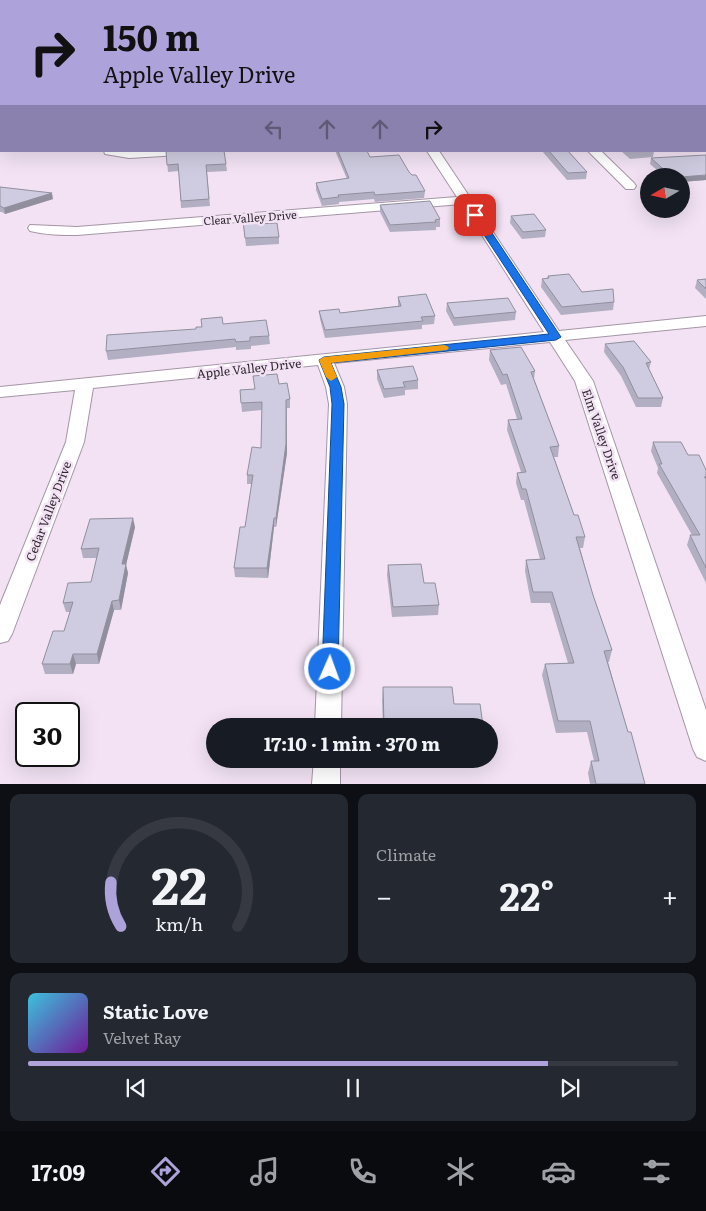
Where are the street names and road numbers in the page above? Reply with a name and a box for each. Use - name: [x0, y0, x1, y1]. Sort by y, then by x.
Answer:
- street label: Clear Valley Drive: [203, 206, 298, 228]
- street label: Apple Valley Drive: [196, 354, 302, 382]
- street label: Elm Valley Drive: [578, 386, 626, 482]
- street label: Cedar Valley Drive: [21, 458, 75, 564]

